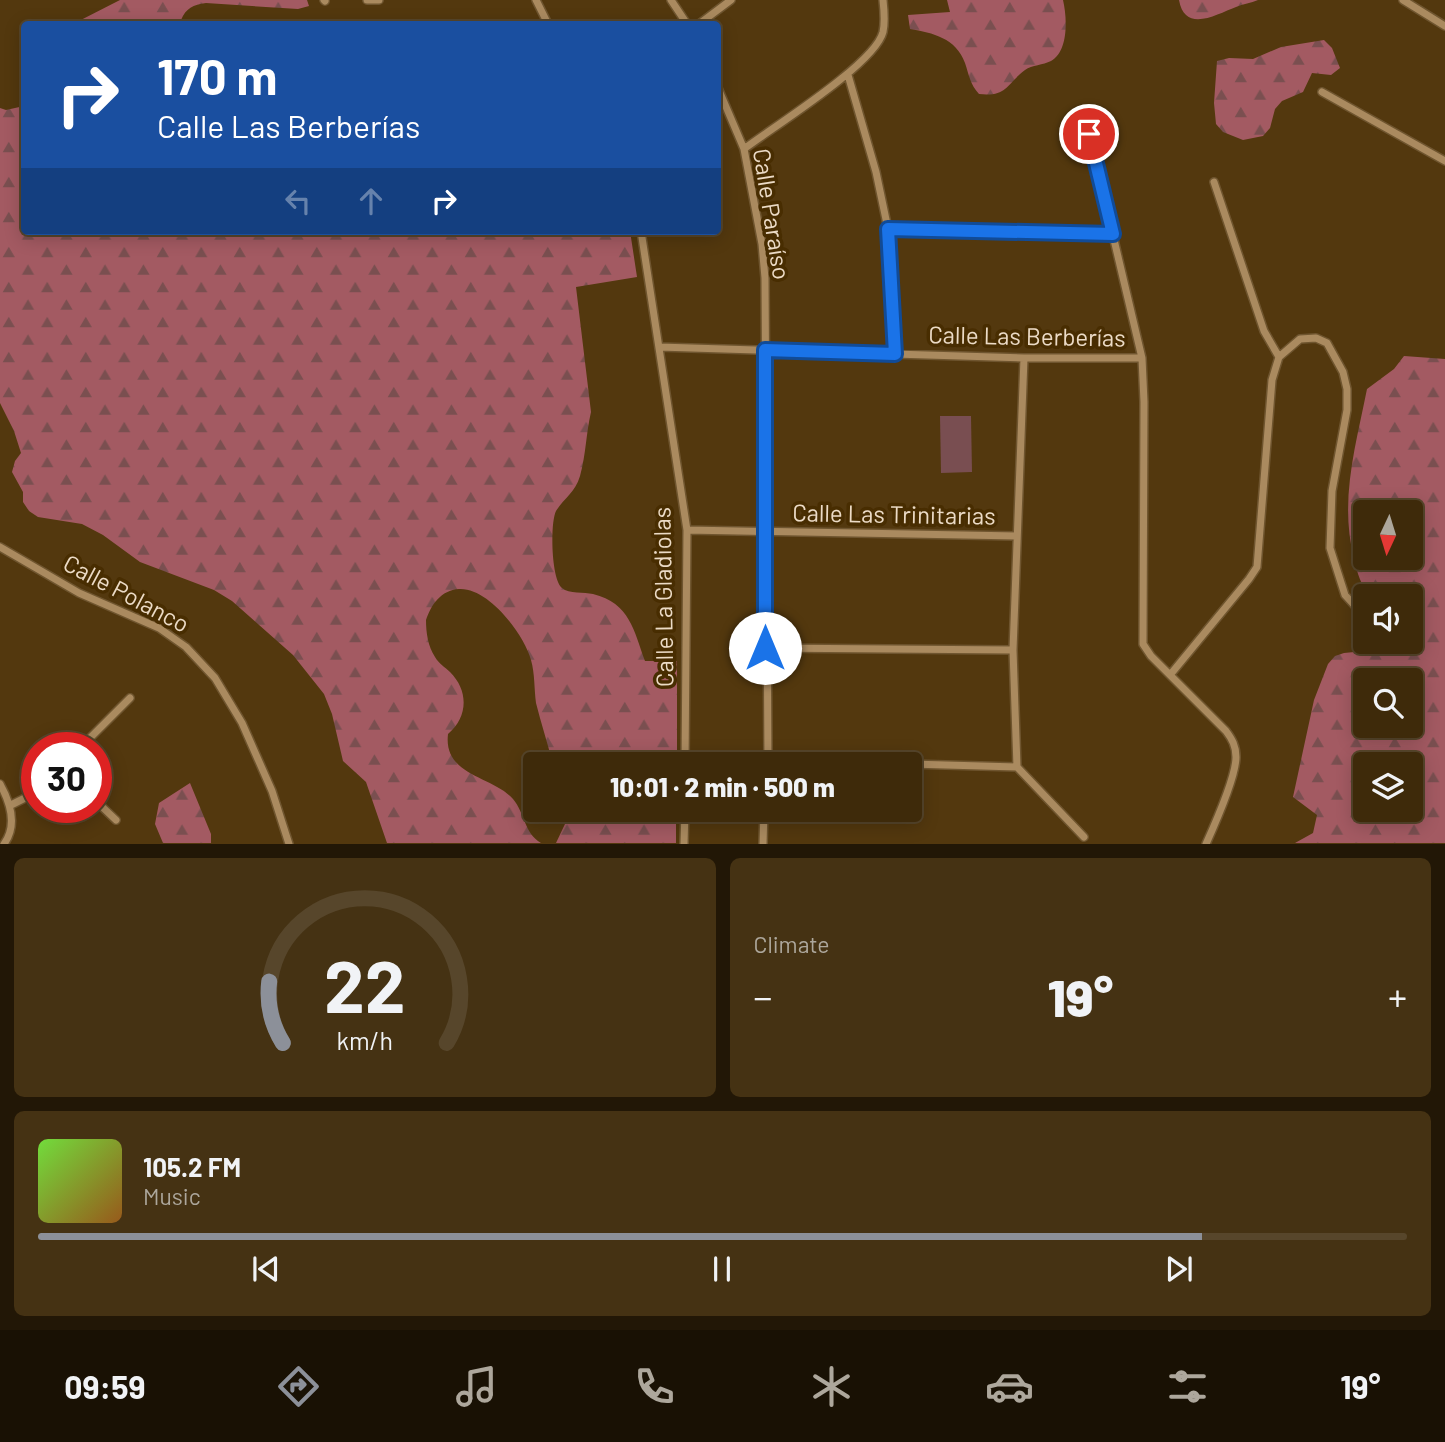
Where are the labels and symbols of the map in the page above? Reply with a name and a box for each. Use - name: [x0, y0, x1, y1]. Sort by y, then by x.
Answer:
- pin: [1059, 104, 1119, 164]
- street label: Calle Paraíso: [748, 146, 797, 281]
- street label: Calle Las Berberías: [928, 319, 1126, 352]
- street label: Calle Las Trinitarias: [792, 497, 996, 530]
- north arrow: [1353, 500, 1423, 570]
- street label: Calle La Gladiolas: [646, 507, 679, 687]
- street label: Calle Polanco: [59, 547, 195, 638]
- position arrow: [728, 611, 802, 685]
- speed limit sign: 30: [21, 732, 112, 823]

